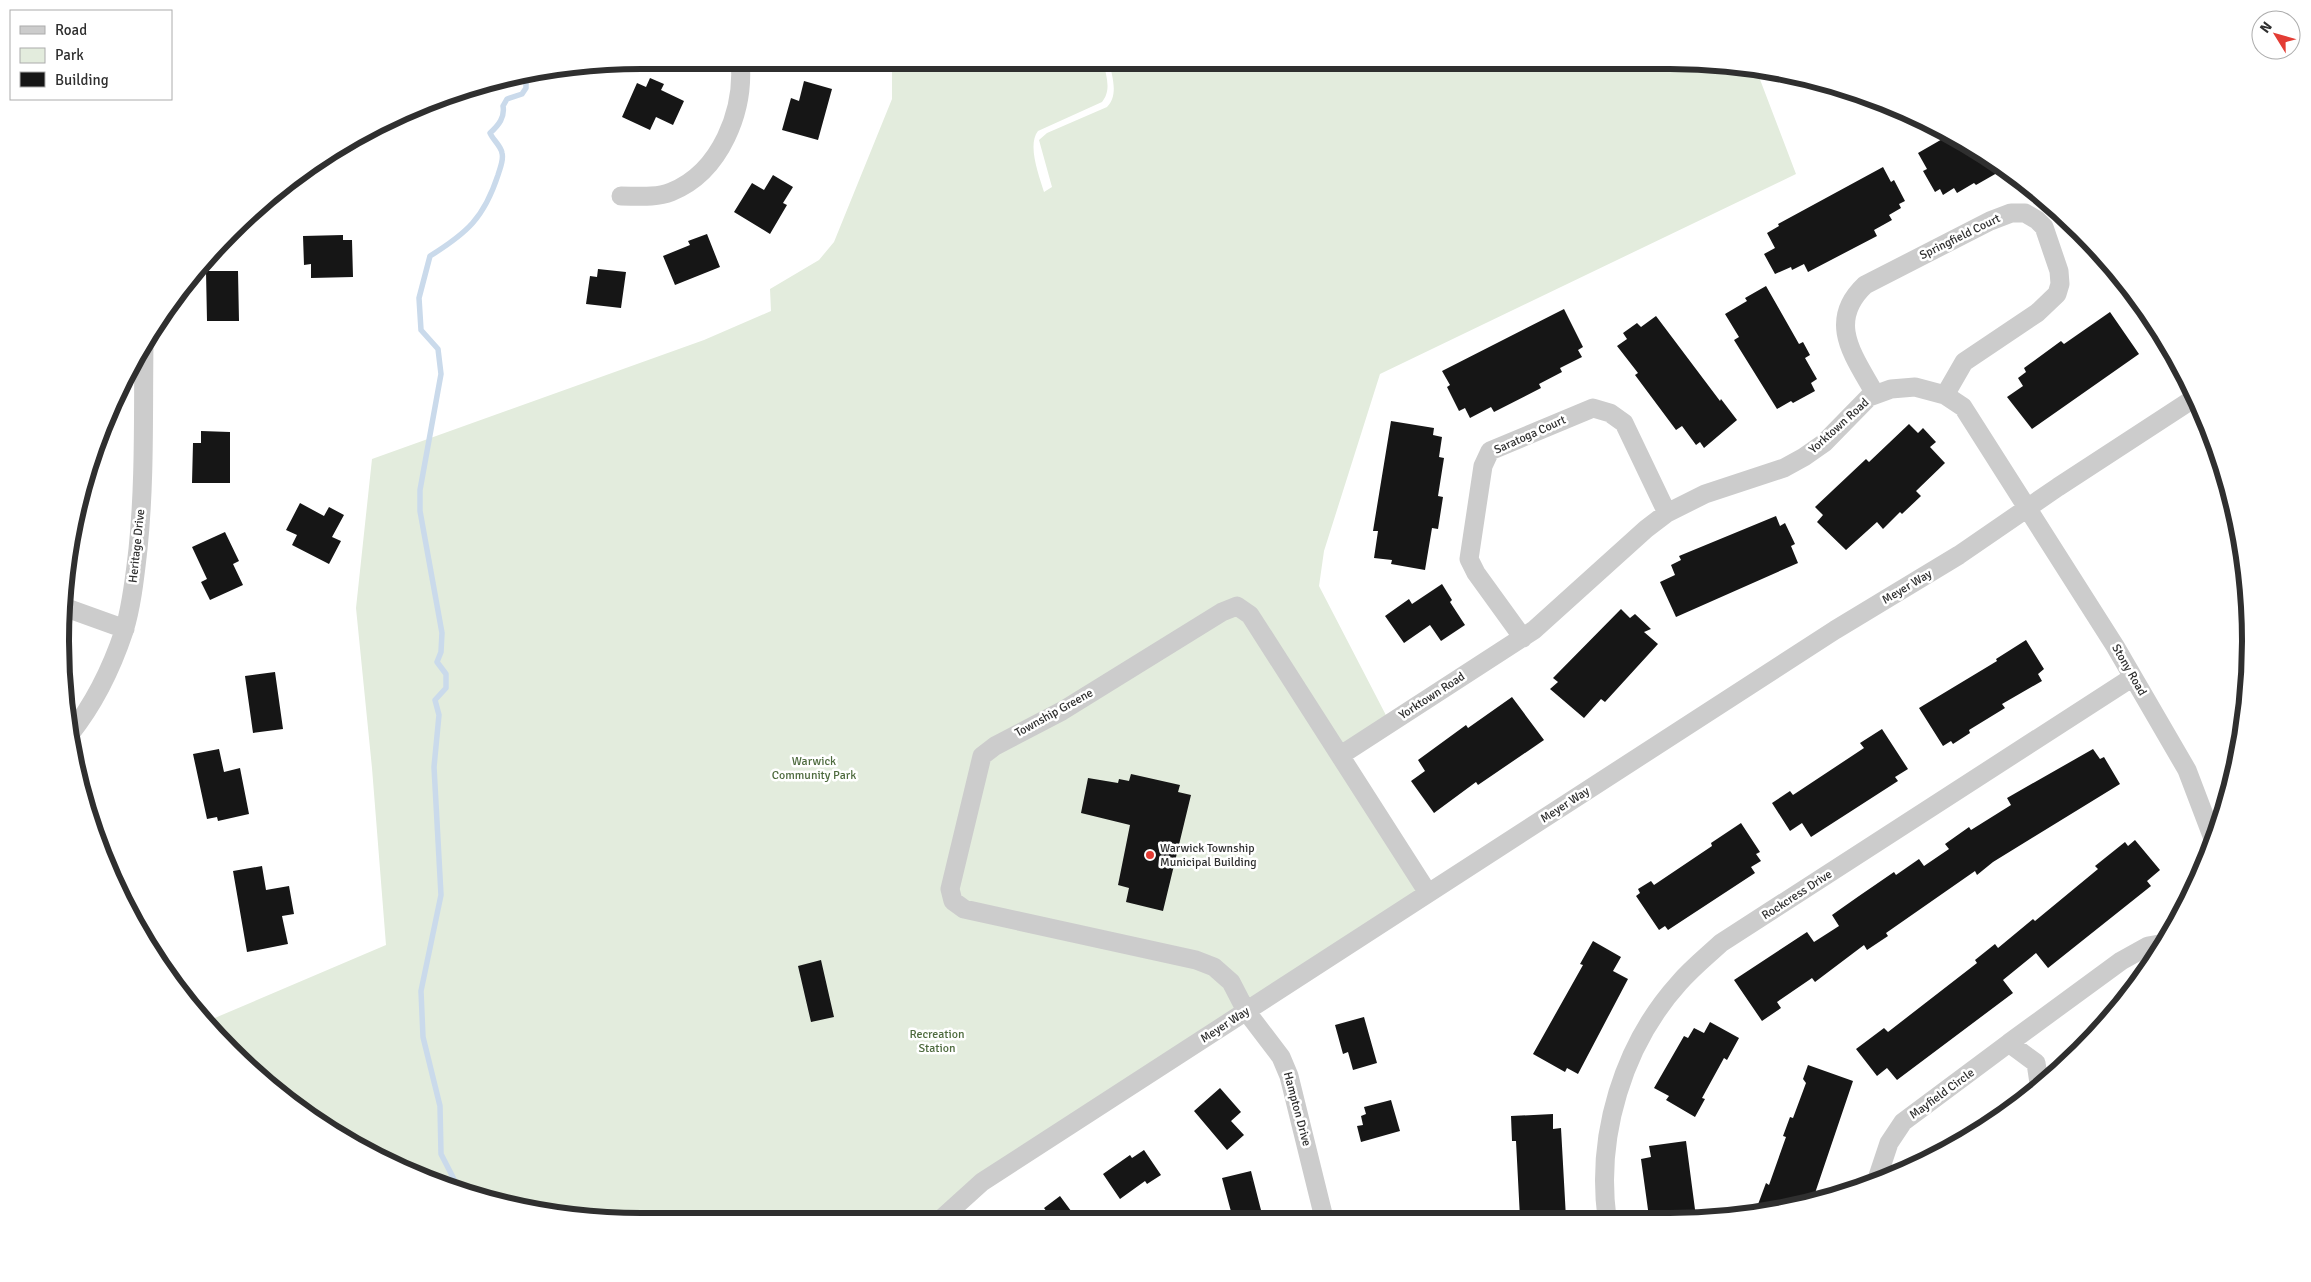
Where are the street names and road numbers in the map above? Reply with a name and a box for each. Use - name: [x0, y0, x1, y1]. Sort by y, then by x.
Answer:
- street label: Springfield Court: [1917, 211, 2003, 263]
- street label: Yorktown Road: [1806, 395, 1872, 457]
- street label: Saratoga Court: [1492, 412, 1568, 458]
- street label: Heritage Drive: [126, 508, 148, 584]
- street label: Meyer Way: [1879, 566, 1935, 608]
- street label: Stony Road: [2108, 641, 2150, 699]
- street label: Yorktown Road: [1396, 669, 1468, 723]
- street label: Township Greene: [1012, 685, 1096, 741]
- street label: Meyer Way: [1538, 783, 1593, 826]
- street label: Rockcress Drive: [1759, 867, 1835, 923]
- street label: Meyer Way: [1198, 1003, 1253, 1046]
- street label: Mayfield Circle: [1907, 1065, 1977, 1123]
- street label: Hampton Drive: [1280, 1070, 1314, 1148]

